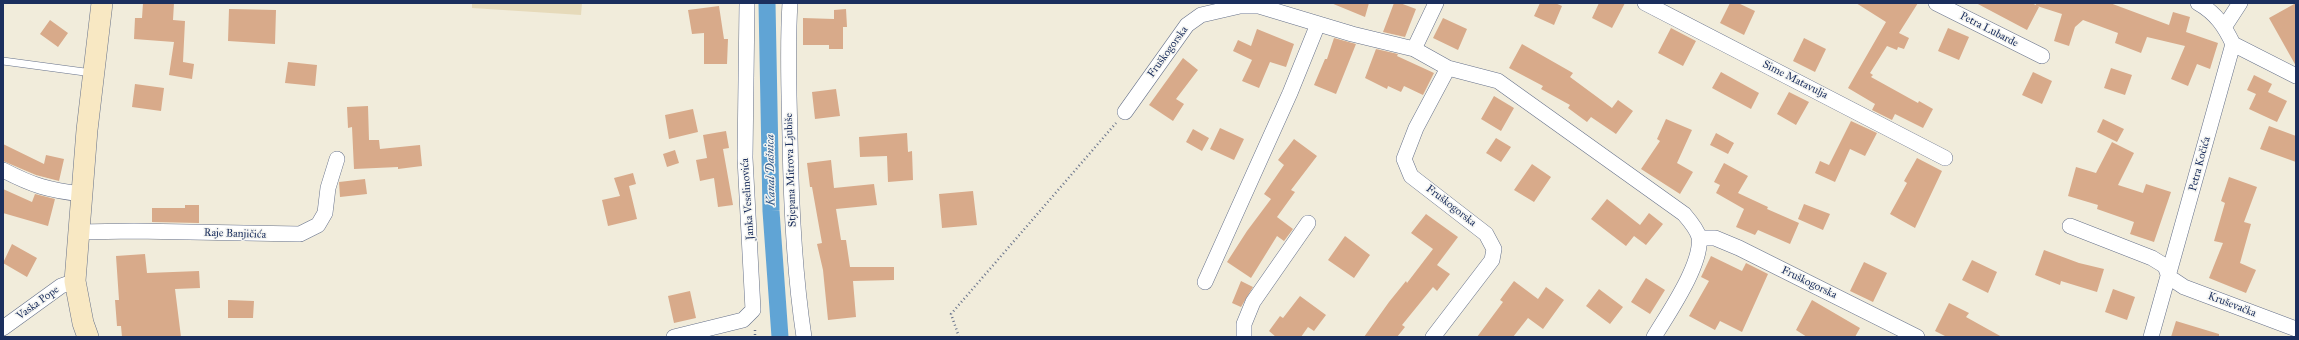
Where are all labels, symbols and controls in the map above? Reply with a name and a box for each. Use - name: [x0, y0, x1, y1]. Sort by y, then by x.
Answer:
- street label: Petra Lubarde: [1958, 10, 2020, 50]
- street label: Fruškogorska: [1145, 24, 1191, 80]
- street label: Sime Matavulja: [1760, 58, 1830, 102]
- street label: Stjepana Mitrova Ljubiše: [782, 113, 800, 227]
- water label: Kanal Dašnica: [763, 134, 779, 206]
- street label: Petra Kočića: [2186, 135, 2214, 193]
- street label: Janka Veselinovića: [739, 158, 757, 240]
- street label: Fruškogorska: [1423, 182, 1479, 230]
- street label: Raje Banjičića: [204, 226, 266, 242]
- street label: Fruškogorska: [1779, 264, 1839, 302]
- street label: Vaska Pope: [14, 283, 62, 323]
- street label: Kruševačka: [2206, 290, 2258, 320]

